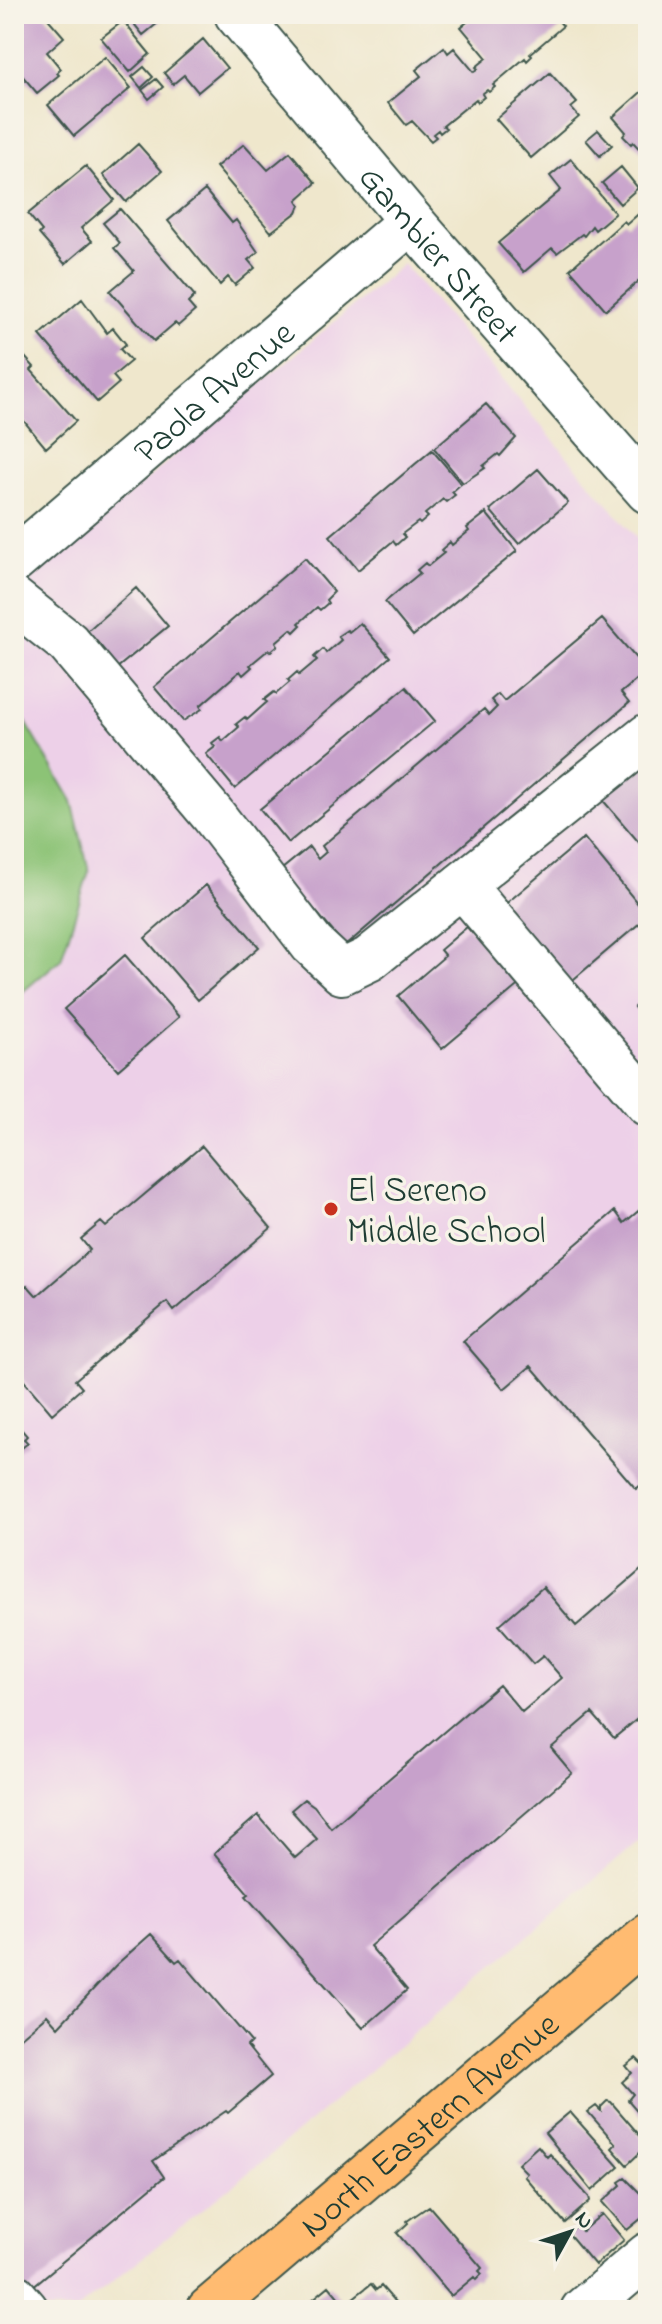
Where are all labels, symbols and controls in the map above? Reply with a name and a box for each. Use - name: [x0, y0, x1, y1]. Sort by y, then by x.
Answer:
- street label: Gambier Street: [344, 155, 530, 358]
- street label: Paola Avenue: [123, 309, 309, 479]
- place label: El Sereno Middle School: [347, 1166, 546, 1260]
- marker: El Sereno Middle School: [322, 1200, 340, 1218]
- street label: North Eastern Avenue: [290, 2000, 573, 2253]
- north arrow: [530, 2192, 610, 2272]
- text: N: [566, 2205, 600, 2237]

